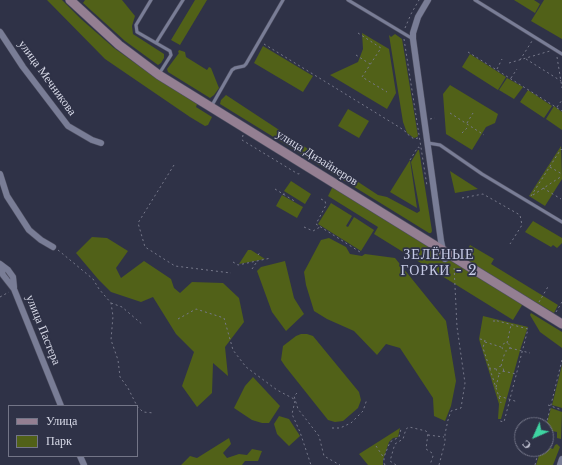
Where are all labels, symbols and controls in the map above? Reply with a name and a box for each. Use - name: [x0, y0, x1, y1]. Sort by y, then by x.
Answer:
- street label: улица Мечникова: [15, 38, 79, 118]
- street label: улица Дизайнеров: [274, 127, 360, 189]
- district label: ЗЕЛЁНЫЕ ГОРКИ - 2: [400, 247, 478, 280]
- street label: улица Пастера: [22, 293, 64, 367]
- legend: [8, 405, 138, 457]
- text: Улица: [46, 413, 77, 428]
- north arrow: [514, 417, 554, 457]
- text: Парк: [46, 433, 72, 448]
- text: С: [518, 437, 534, 453]

